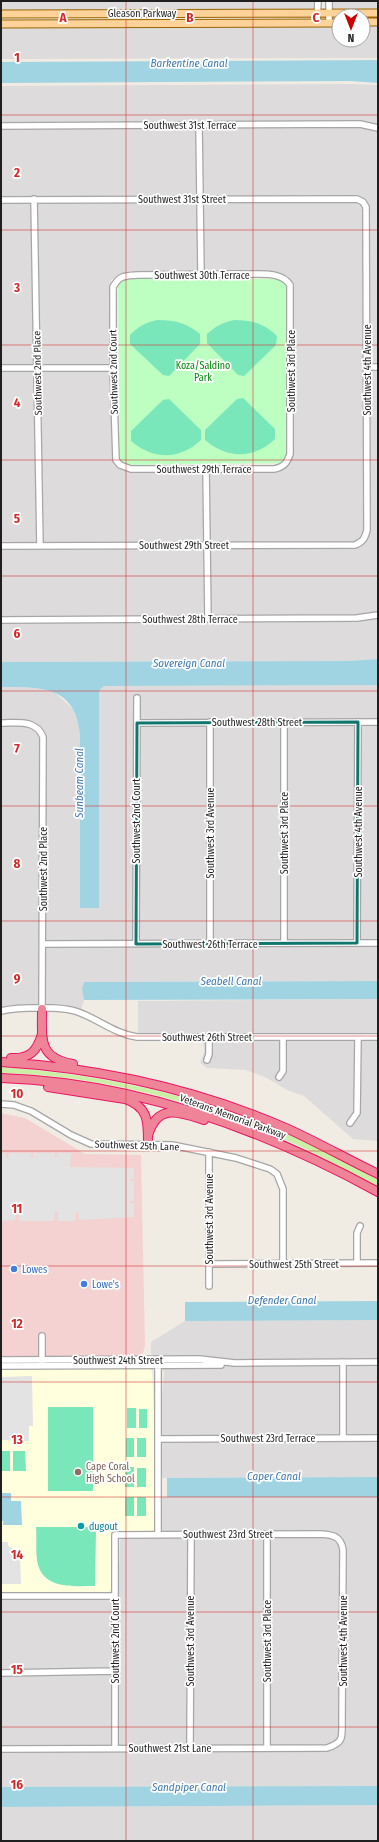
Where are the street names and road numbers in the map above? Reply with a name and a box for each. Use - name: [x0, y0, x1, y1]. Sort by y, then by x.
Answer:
- street label: Gleason Parkway: [108, 8, 177, 20]
- street label: Southwest 31st Terrace: [143, 120, 237, 132]
- street label: Southwest 31st Street: [138, 194, 227, 206]
- street label: Southwest 30th Terrace: [154, 270, 250, 282]
- street label: Southwest 4th Avenue: [362, 324, 374, 416]
- street label: Southwest 2nd Court: [107, 329, 121, 415]
- street label: Southwest 3rd Place: [286, 330, 298, 412]
- street label: Southwest 2nd Place: [31, 331, 45, 415]
- street label: Southwest 29th Terrace: [156, 464, 252, 476]
- street label: Southwest 29th Street: [139, 540, 230, 552]
- street label: Southwest 28th Terrace: [142, 614, 238, 626]
- street label: Southwest 28th Street: [212, 717, 303, 729]
- street label: Southwest 2nd Court: [131, 778, 143, 863]
- street label: Southwest 4th Avenue: [353, 786, 365, 878]
- street label: Southwest 3rd Avenue: [205, 788, 217, 878]
- street label: Southwest 3rd Place: [279, 792, 291, 874]
- street label: Southwest 2nd Place: [38, 827, 50, 911]
- street label: Southwest 26th Terrace: [162, 939, 258, 951]
- street label: Southwest 26th Street: [162, 1032, 253, 1044]
- street label: Veterans Memorial Parkway: [178, 1092, 288, 1142]
- street label: Southwest 25th Lane: [94, 1139, 180, 1153]
- street label: Southwest 3rd Avenue: [204, 1174, 216, 1264]
- street label: Southwest 25th Street: [249, 1259, 340, 1271]
- street label: Southwest 24th Street: [73, 1355, 164, 1367]
- street label: Southwest 23rd Terrace: [221, 1433, 315, 1445]
- street label: Southwest 23rd Street: [183, 1529, 274, 1541]
- street label: Southwest 4th Avenue: [338, 1595, 350, 1687]
- street label: Southwest 3rd Avenue: [185, 1596, 197, 1686]
- street label: Southwest 2nd Court: [110, 1598, 122, 1683]
- street label: Southwest 3rd Place: [262, 1600, 274, 1682]
- street label: Southwest 21st Lane: [129, 1743, 211, 1755]

